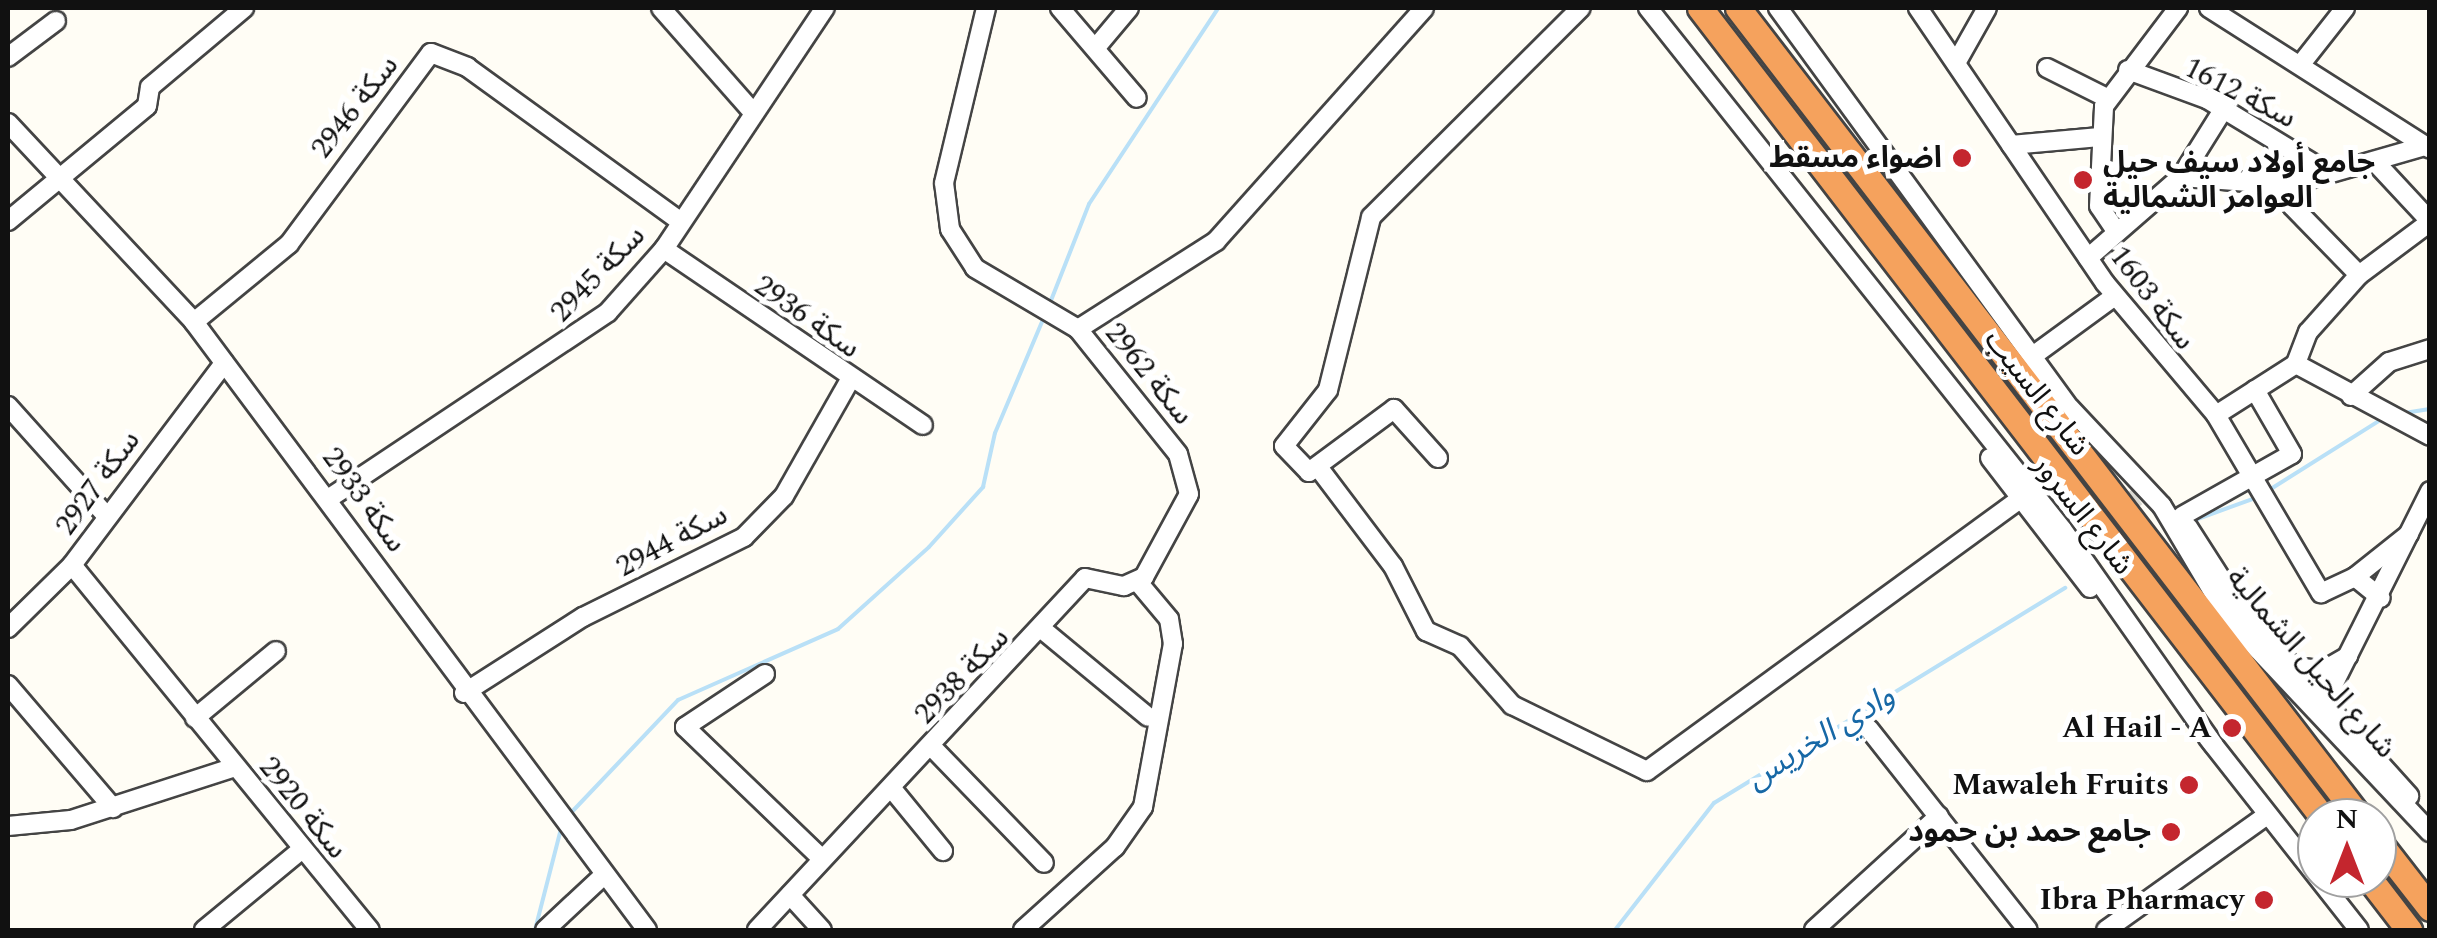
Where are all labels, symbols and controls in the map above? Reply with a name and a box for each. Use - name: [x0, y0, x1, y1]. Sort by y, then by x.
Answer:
- street label: سكة 2946: [304, 48, 406, 166]
- street label: سكة 1612: [2178, 50, 2302, 136]
- place label: اضواء مسقط: [1769, 140, 1942, 176]
- place label: جامع أولاد سيف حيل العوامر الشمالية: [2103, 145, 2375, 216]
- marker: اضواء مسقط: [1951, 147, 1973, 169]
- marker: جامع أولاد سيف حيل العوامر الشمالية: [2072, 169, 2094, 191]
- street label: سكة 2945: [543, 218, 653, 330]
- street label: سكة 1603: [2101, 239, 2203, 357]
- street label: سكة 2936: [747, 268, 867, 366]
- street label: سكة 2962: [1097, 316, 1201, 432]
- street label: شارع السيب: [1977, 323, 2097, 463]
- street label: سكة 2927: [48, 424, 148, 542]
- street label: سكة 2933: [314, 441, 414, 559]
- street label: شارع السرور: [2025, 448, 2141, 582]
- street label: سكة 2944: [610, 497, 734, 585]
- street label: شارع الحيل الشمالية: [2218, 560, 2404, 766]
- street label: سكة 2938: [907, 620, 1017, 732]
- water label: وادي الخريس: [1740, 677, 1902, 799]
- place label: Al Hail - A: [2062, 710, 2212, 746]
- marker: Al Hail - A: [2221, 717, 2243, 739]
- street label: سكة 2920: [251, 750, 355, 866]
- place label: Mawaleh Fruits: [1952, 767, 2169, 803]
- marker: Mawaleh Fruits: [2178, 774, 2200, 796]
- north arrow: [2297, 798, 2397, 898]
- text: N: [2336, 798, 2358, 841]
- place label: جامع حمد بن حمود: [1908, 814, 2151, 850]
- marker: جامع حمد بن حمود: [2160, 821, 2182, 843]
- place label: Ibra Pharmacy: [2040, 882, 2244, 918]
- marker: Ibra Pharmacy: [2253, 889, 2275, 911]

